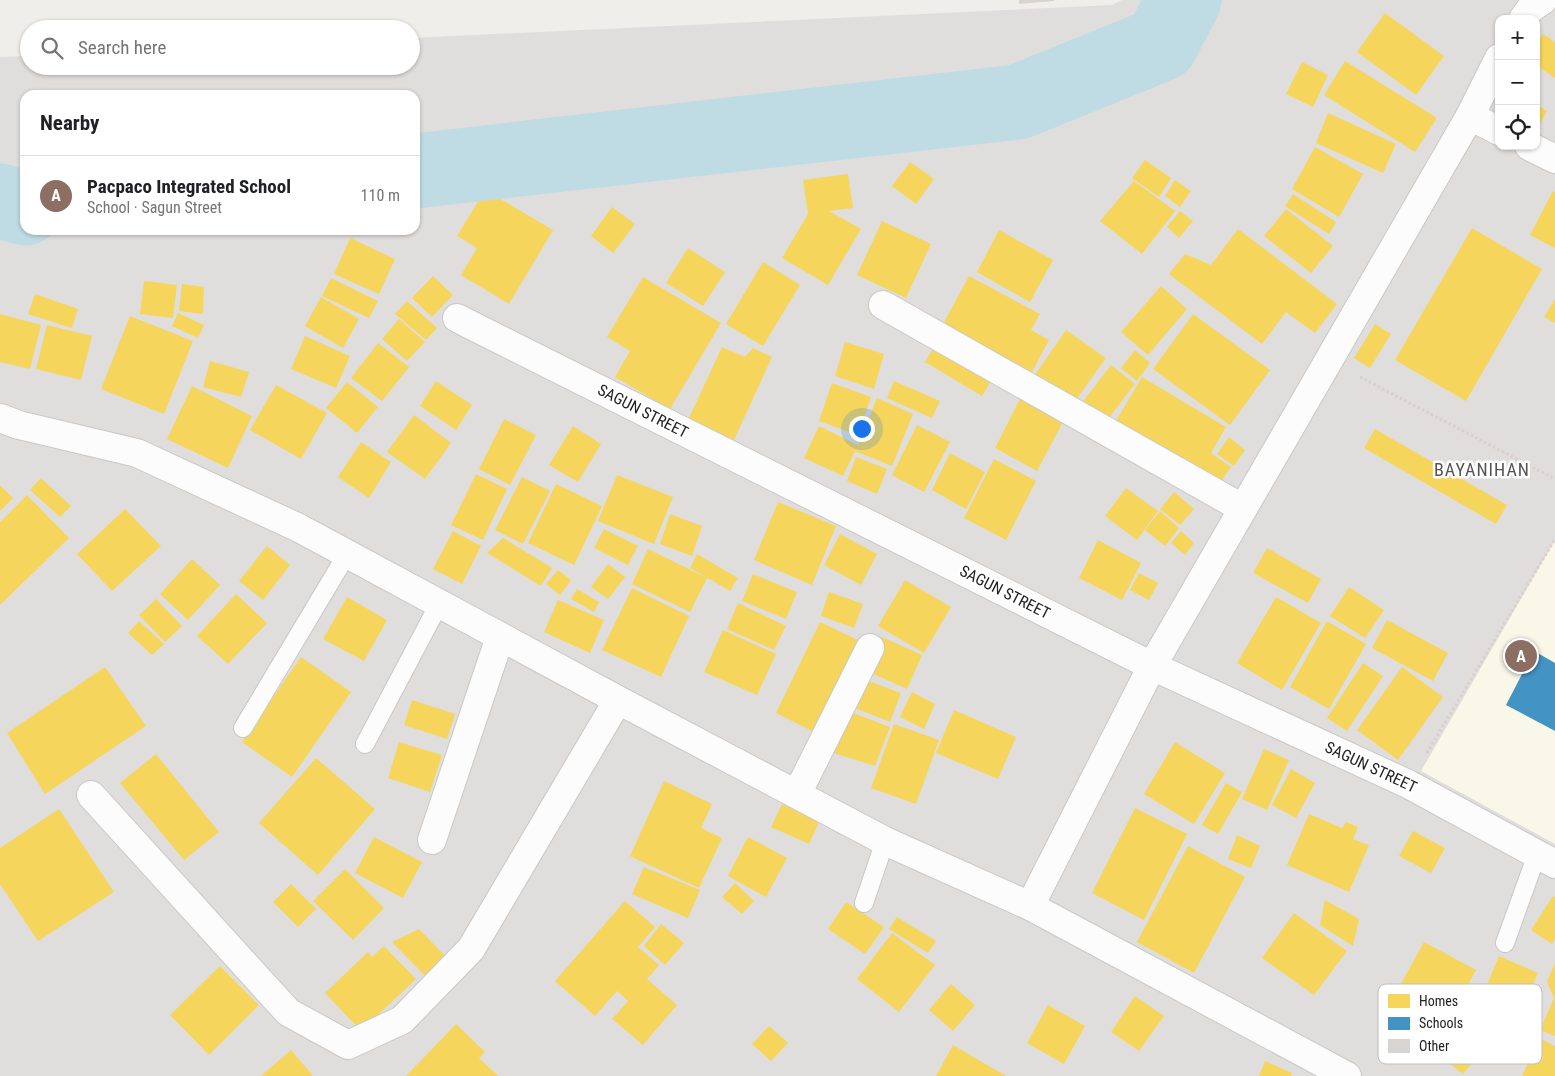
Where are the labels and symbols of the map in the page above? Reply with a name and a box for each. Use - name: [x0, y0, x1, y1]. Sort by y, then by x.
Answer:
- street label: SAGUN STREET: [595, 380, 691, 442]
- your location: [849, 416, 875, 442]
- district label: BAYANIHAN: [1434, 459, 1530, 480]
- street label: SAGUN STREET: [957, 561, 1053, 623]
- pin: A: [1505, 637, 1537, 675]
- street label: SAGUN STREET: [1322, 737, 1420, 797]
- legend: [1378, 984, 1542, 1064]
- text: Homes: [1419, 993, 1458, 1009]
- text: Schools: [1419, 1015, 1463, 1031]
- text: Other: [1419, 1038, 1449, 1054]

